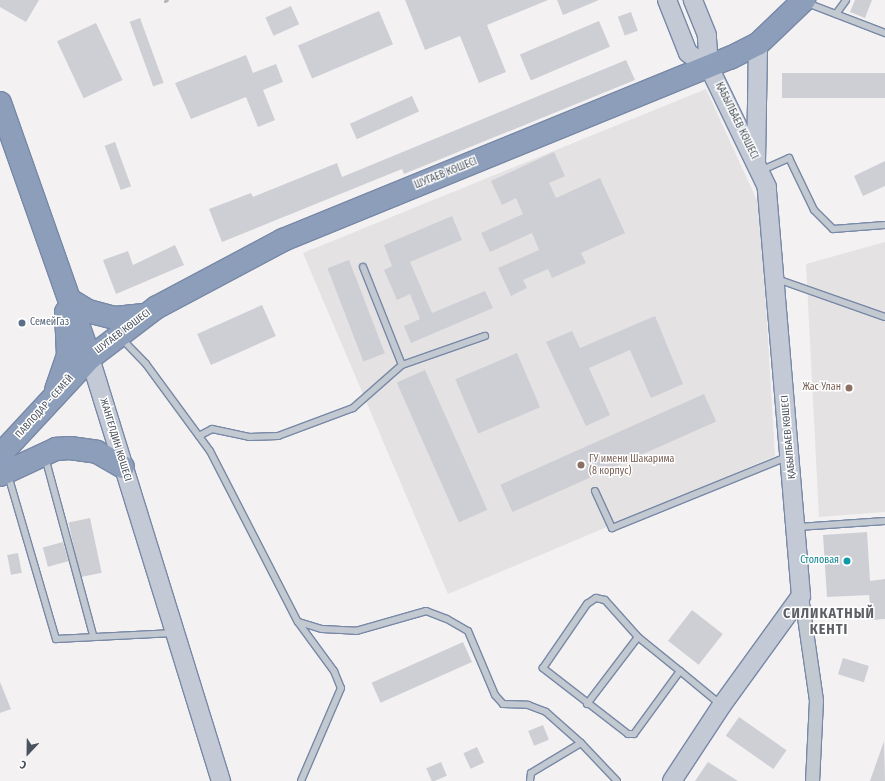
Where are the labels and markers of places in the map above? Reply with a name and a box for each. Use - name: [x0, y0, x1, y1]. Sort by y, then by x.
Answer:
- place label: СемейГаз: [30, 317, 69, 329]
- marker: СемейГаз: [17, 318, 27, 328]
- place label: Жас Улан: [802, 382, 841, 394]
- marker: Жас Улан: [844, 383, 854, 393]
- place label: ГУ имени Шакарима (8 корпус): [589, 453, 675, 476]
- marker: ГУ имени Шакарима (8 корпус): [576, 460, 586, 470]
- place label: Столовая: [800, 555, 839, 567]
- marker: Столовая: [842, 556, 852, 566]

